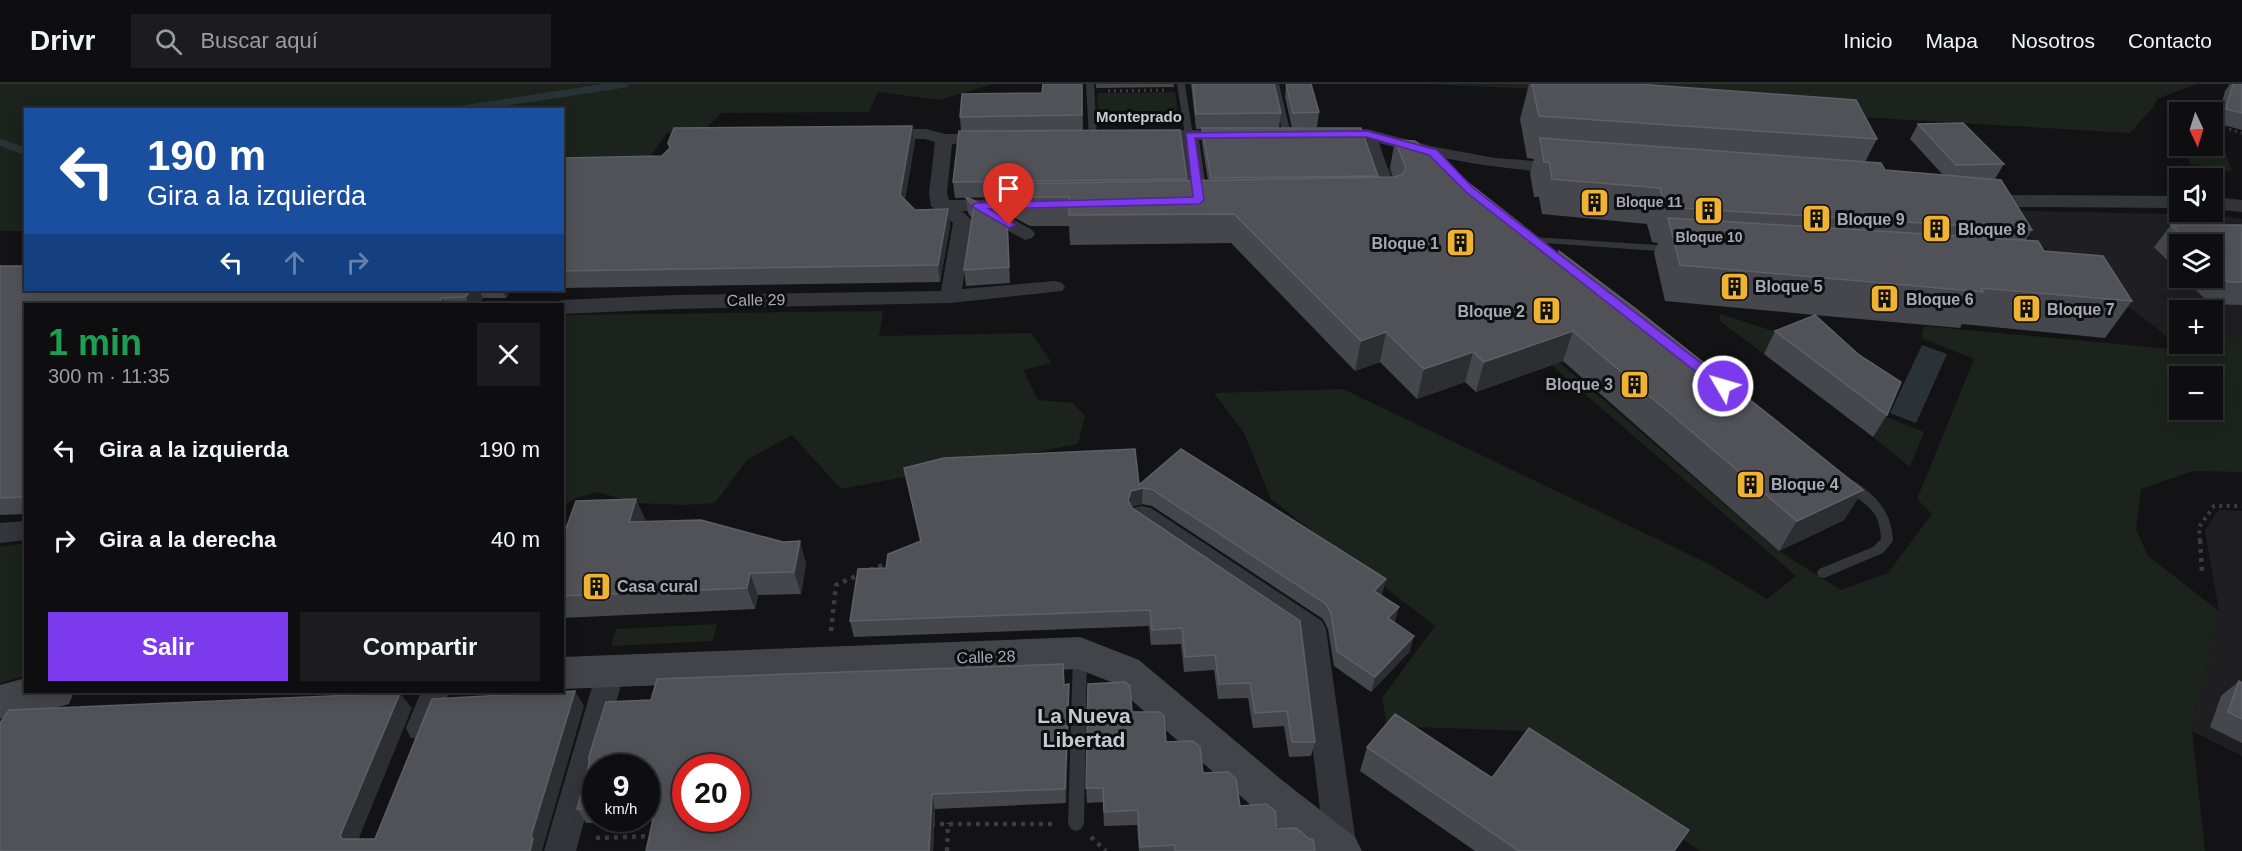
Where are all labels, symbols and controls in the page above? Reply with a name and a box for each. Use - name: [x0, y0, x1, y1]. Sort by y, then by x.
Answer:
- search box: [131, 14, 551, 68]
- text: Drivr: [30, 25, 95, 56]
- icon: search: [152, 25, 185, 58]
- text: Buscar aquí: [200, 28, 318, 53]
- text: Inicio: [1843, 29, 1892, 52]
- text: Mapa: [1925, 29, 1978, 52]
- text: Nosotros: [2011, 29, 2095, 52]
- text: Contacto: [2128, 29, 2212, 52]
- north arrow: [2169, 102, 2223, 156]
- map controls: [2169, 102, 2223, 420]
- district label: Monteprado: [1096, 108, 1182, 125]
- icon: left: [48, 132, 126, 210]
- text: 190 m: [147, 132, 266, 179]
- pin: [983, 163, 1034, 225]
- button: sound: [2169, 168, 2223, 222]
- icon: arrive: [992, 172, 1025, 205]
- text: Gira a la izquierda: [147, 181, 366, 211]
- building icon: Bloque 11: [1579, 186, 1611, 218]
- place label: Bloque 11: [1616, 194, 1682, 210]
- building icon: Bloque 10: [1693, 194, 1725, 226]
- building icon: Bloque 9: [1800, 203, 1832, 235]
- place label: Bloque 9: [1837, 211, 1905, 228]
- building icon: Bloque 8: [1921, 213, 1953, 245]
- place label: Bloque 8: [1958, 221, 2026, 238]
- building icon: Bloque 1: [1444, 227, 1476, 259]
- place label: Bloque 10: [1676, 229, 1743, 245]
- button: layers: [2169, 234, 2223, 288]
- place label: Bloque 1: [1371, 235, 1439, 252]
- icon: left: [215, 246, 248, 279]
- icon: ahead: [278, 246, 311, 279]
- icon: right: [341, 246, 374, 279]
- building icon: Bloque 5: [1718, 270, 1750, 302]
- place label: Bloque 5: [1755, 278, 1823, 295]
- building icon: Bloque 6: [1869, 283, 1901, 315]
- street label: Calle 29: [727, 291, 786, 309]
- place label: Bloque 6: [1906, 291, 1974, 308]
- building icon: Bloque 7: [2010, 293, 2042, 325]
- building icon: Bloque 2: [1530, 295, 1562, 327]
- button: +: [2169, 300, 2223, 354]
- place label: Bloque 7: [2047, 301, 2115, 318]
- place label: Bloque 2: [1457, 303, 1525, 320]
- text: 1 min: [48, 322, 142, 363]
- button: close: [477, 323, 540, 386]
- position arrow: [1691, 354, 1755, 418]
- text: 300 m · 11:35: [48, 365, 170, 387]
- button: −: [2169, 366, 2223, 420]
- building icon: Bloque 3: [1618, 368, 1650, 400]
- place label: Bloque 3: [1545, 376, 1613, 393]
- icon: left: [48, 434, 81, 467]
- text: Gira a la izquierda: [99, 437, 289, 462]
- text: 190 m: [479, 437, 540, 462]
- building icon: Bloque 4: [1734, 468, 1766, 500]
- place label: Bloque 4: [1771, 476, 1839, 493]
- icon: right: [48, 524, 81, 557]
- text: Gira a la derecha: [99, 527, 276, 552]
- text: 40 m: [491, 527, 540, 552]
- building icon: Casa cural: [580, 570, 612, 602]
- place label: Casa cural: [617, 578, 698, 595]
- button: Salir: [48, 612, 288, 681]
- button: Compartir: [300, 612, 540, 681]
- street label: Calle 28: [956, 647, 1016, 667]
- district label: La Nueva Libertad: [1037, 704, 1131, 751]
- speed limit sign: 20: [672, 754, 750, 832]
- text: 9: [613, 769, 629, 802]
- text: km/h: [605, 800, 637, 817]

